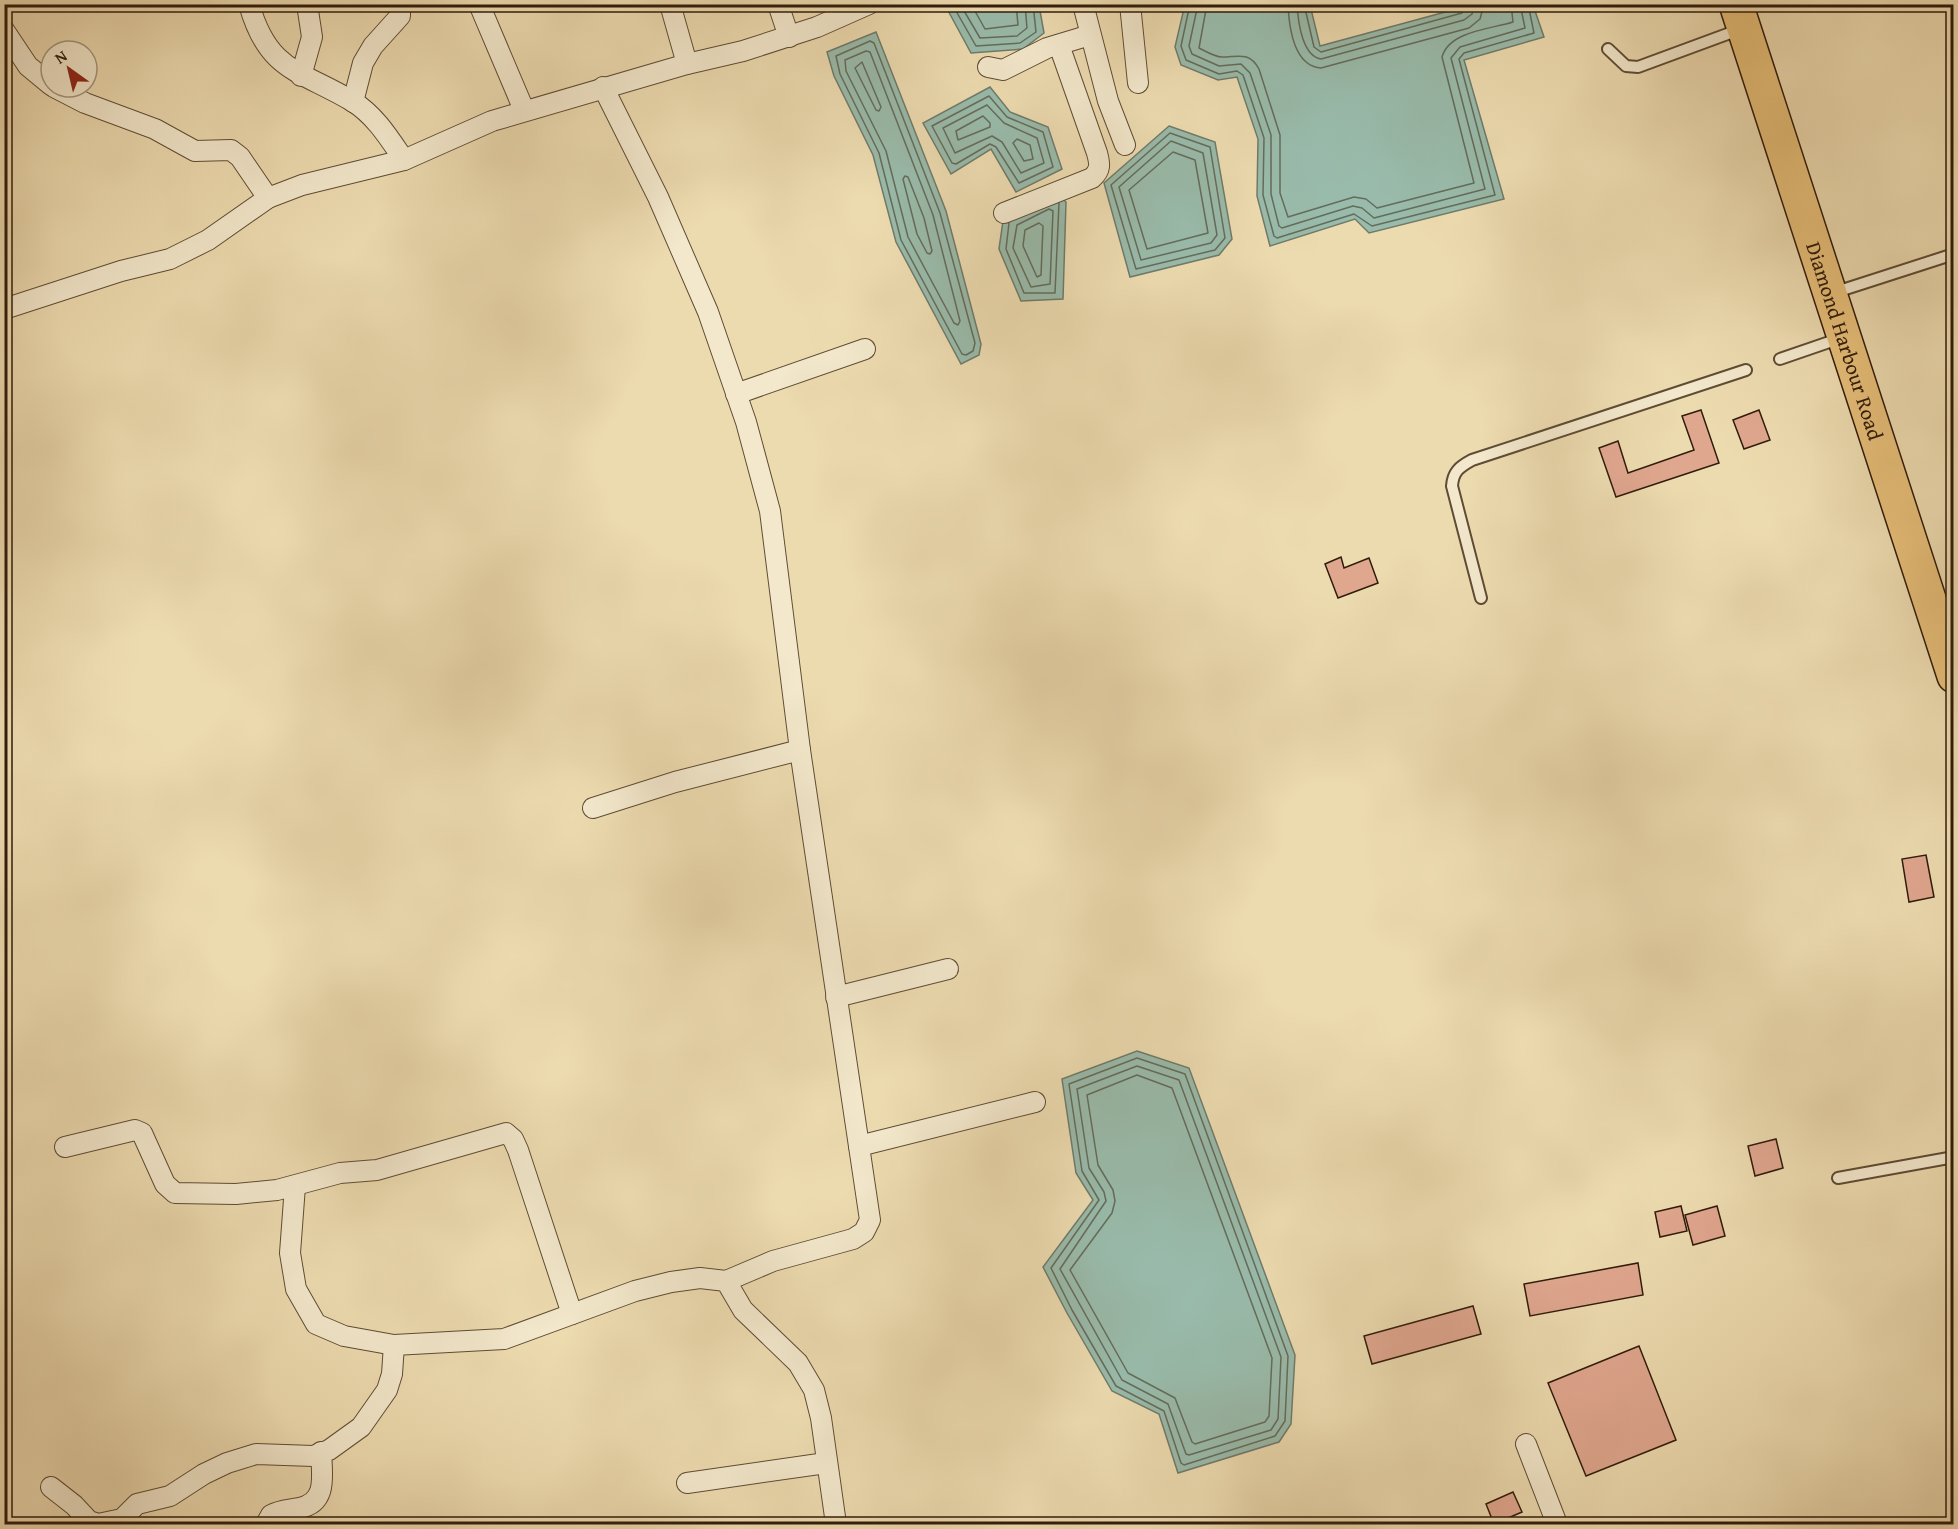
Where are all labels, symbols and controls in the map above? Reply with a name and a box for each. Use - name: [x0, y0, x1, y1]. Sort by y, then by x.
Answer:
- north arrow: [39, 39, 99, 99]
- text: N: [49, 43, 72, 70]
- street label: Diamond Harbour Road: [1799, 238, 1892, 445]

